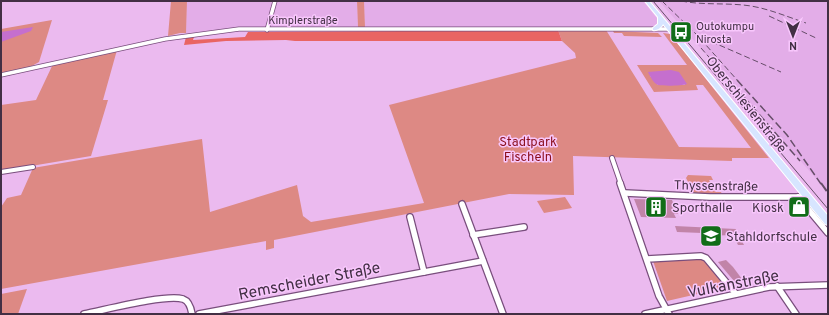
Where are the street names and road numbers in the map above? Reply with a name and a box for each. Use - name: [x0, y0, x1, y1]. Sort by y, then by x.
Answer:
- street label: Kimplerstraße: [268, 14, 338, 28]
- street label: Oberschlesienstraße: [702, 54, 789, 157]
- street label: Thyssenstraße: [674, 178, 758, 196]
- street label: Remscheider Straße: [237, 258, 382, 306]
- street label: Vulkanstraße: [686, 266, 781, 304]

